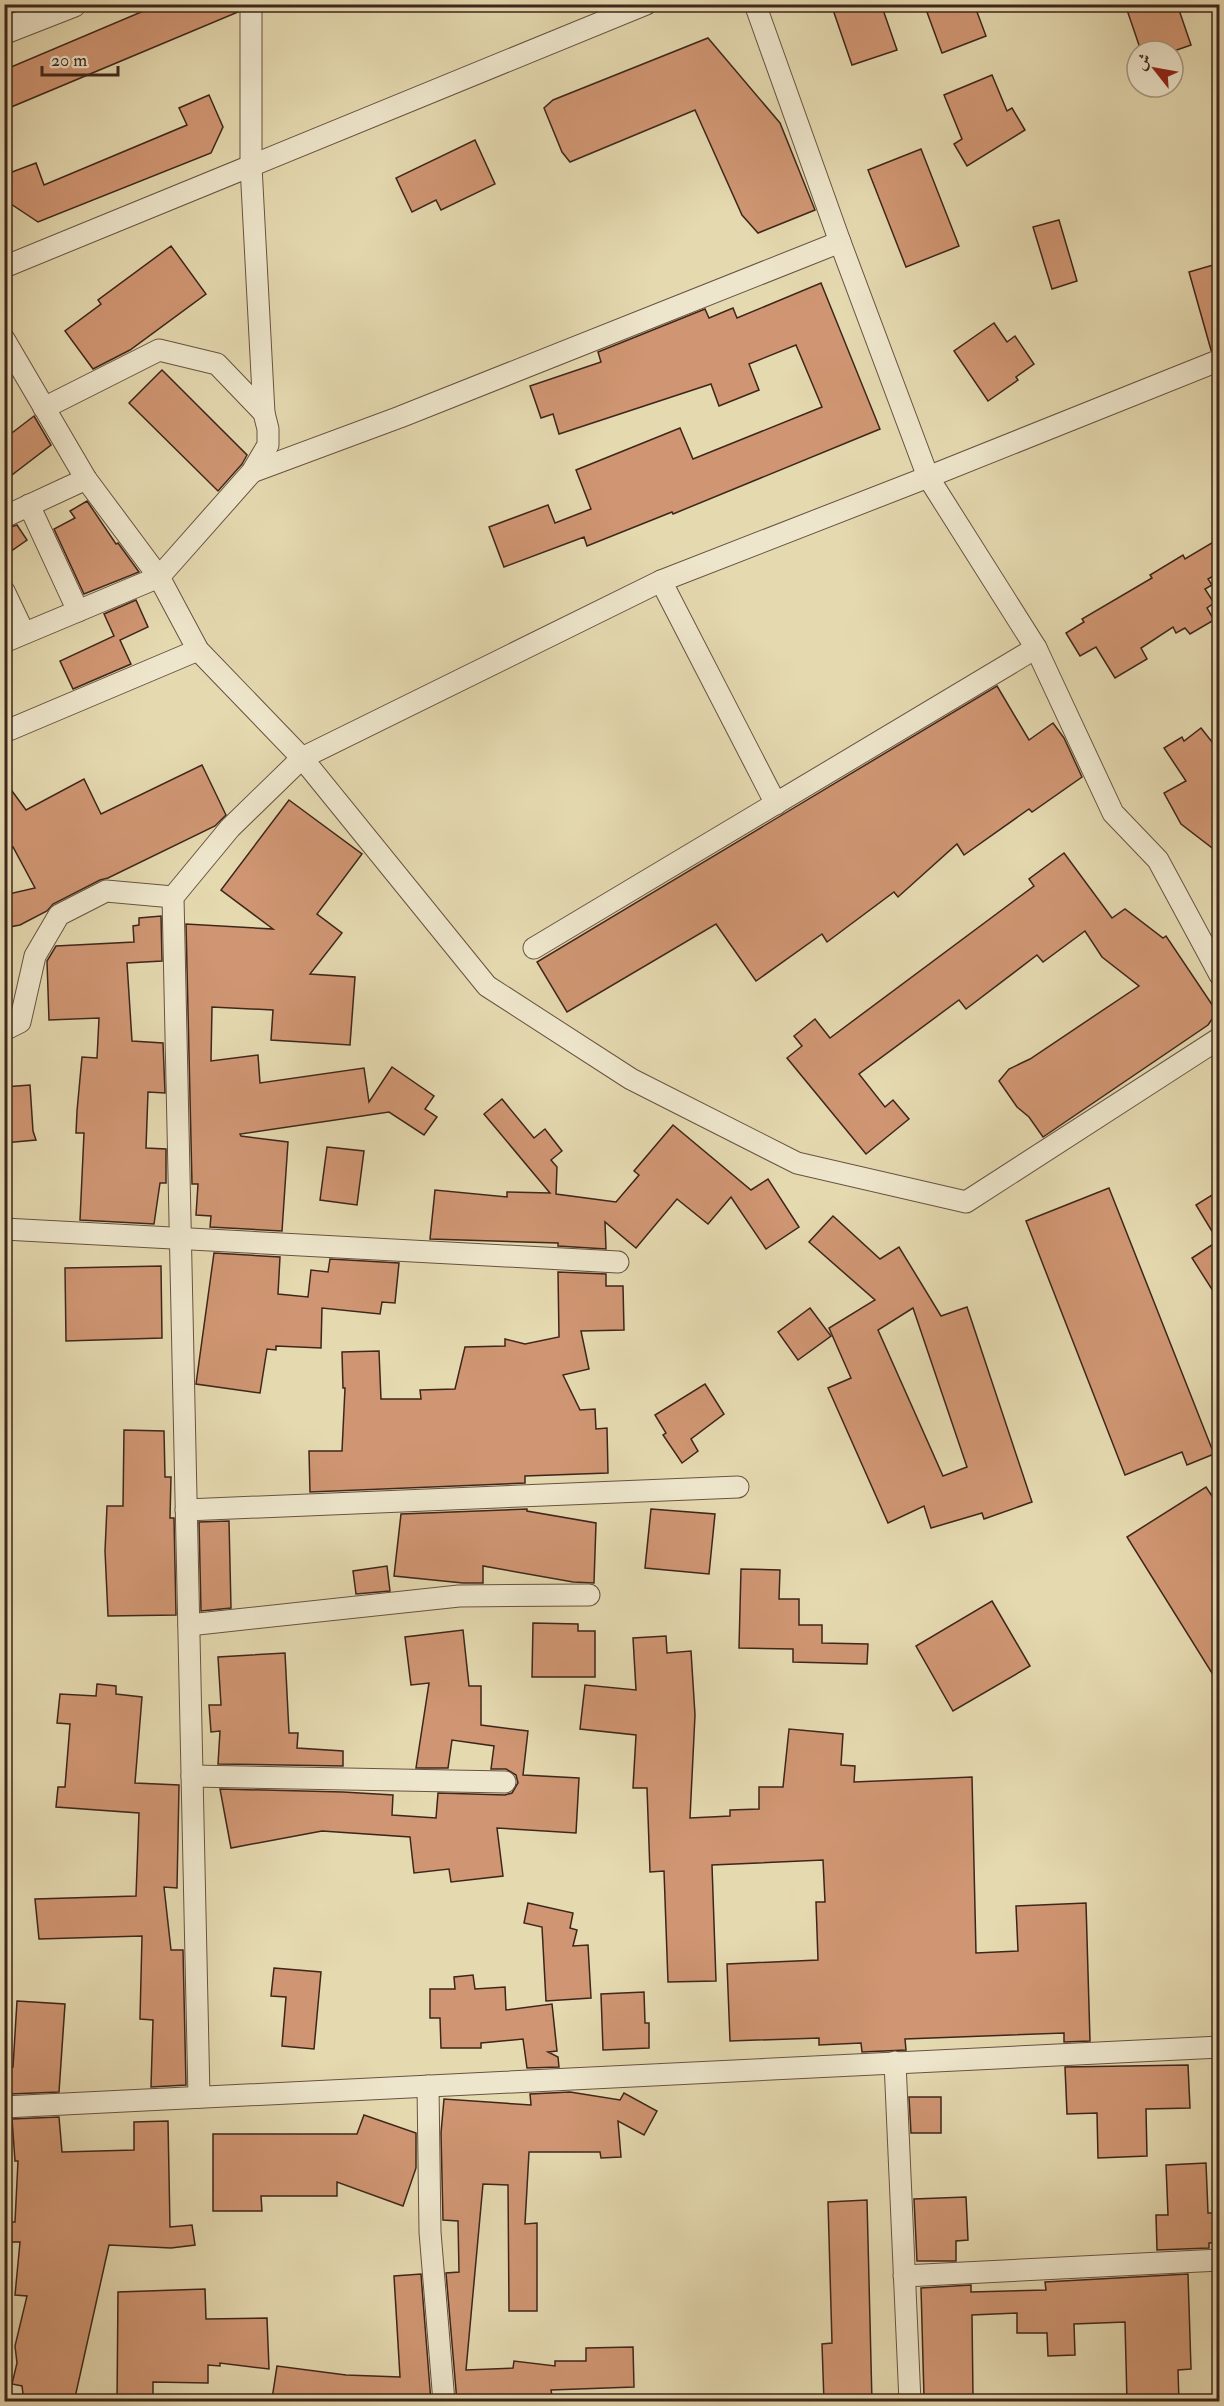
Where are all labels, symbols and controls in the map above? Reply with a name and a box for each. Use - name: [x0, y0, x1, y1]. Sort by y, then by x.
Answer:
- scale bar: [42, 39, 118, 77]
- north arrow: [1125, 39, 1185, 99]
- text: 20 m: [51, 49, 87, 72]
- text: ش: [1130, 50, 1156, 74]

